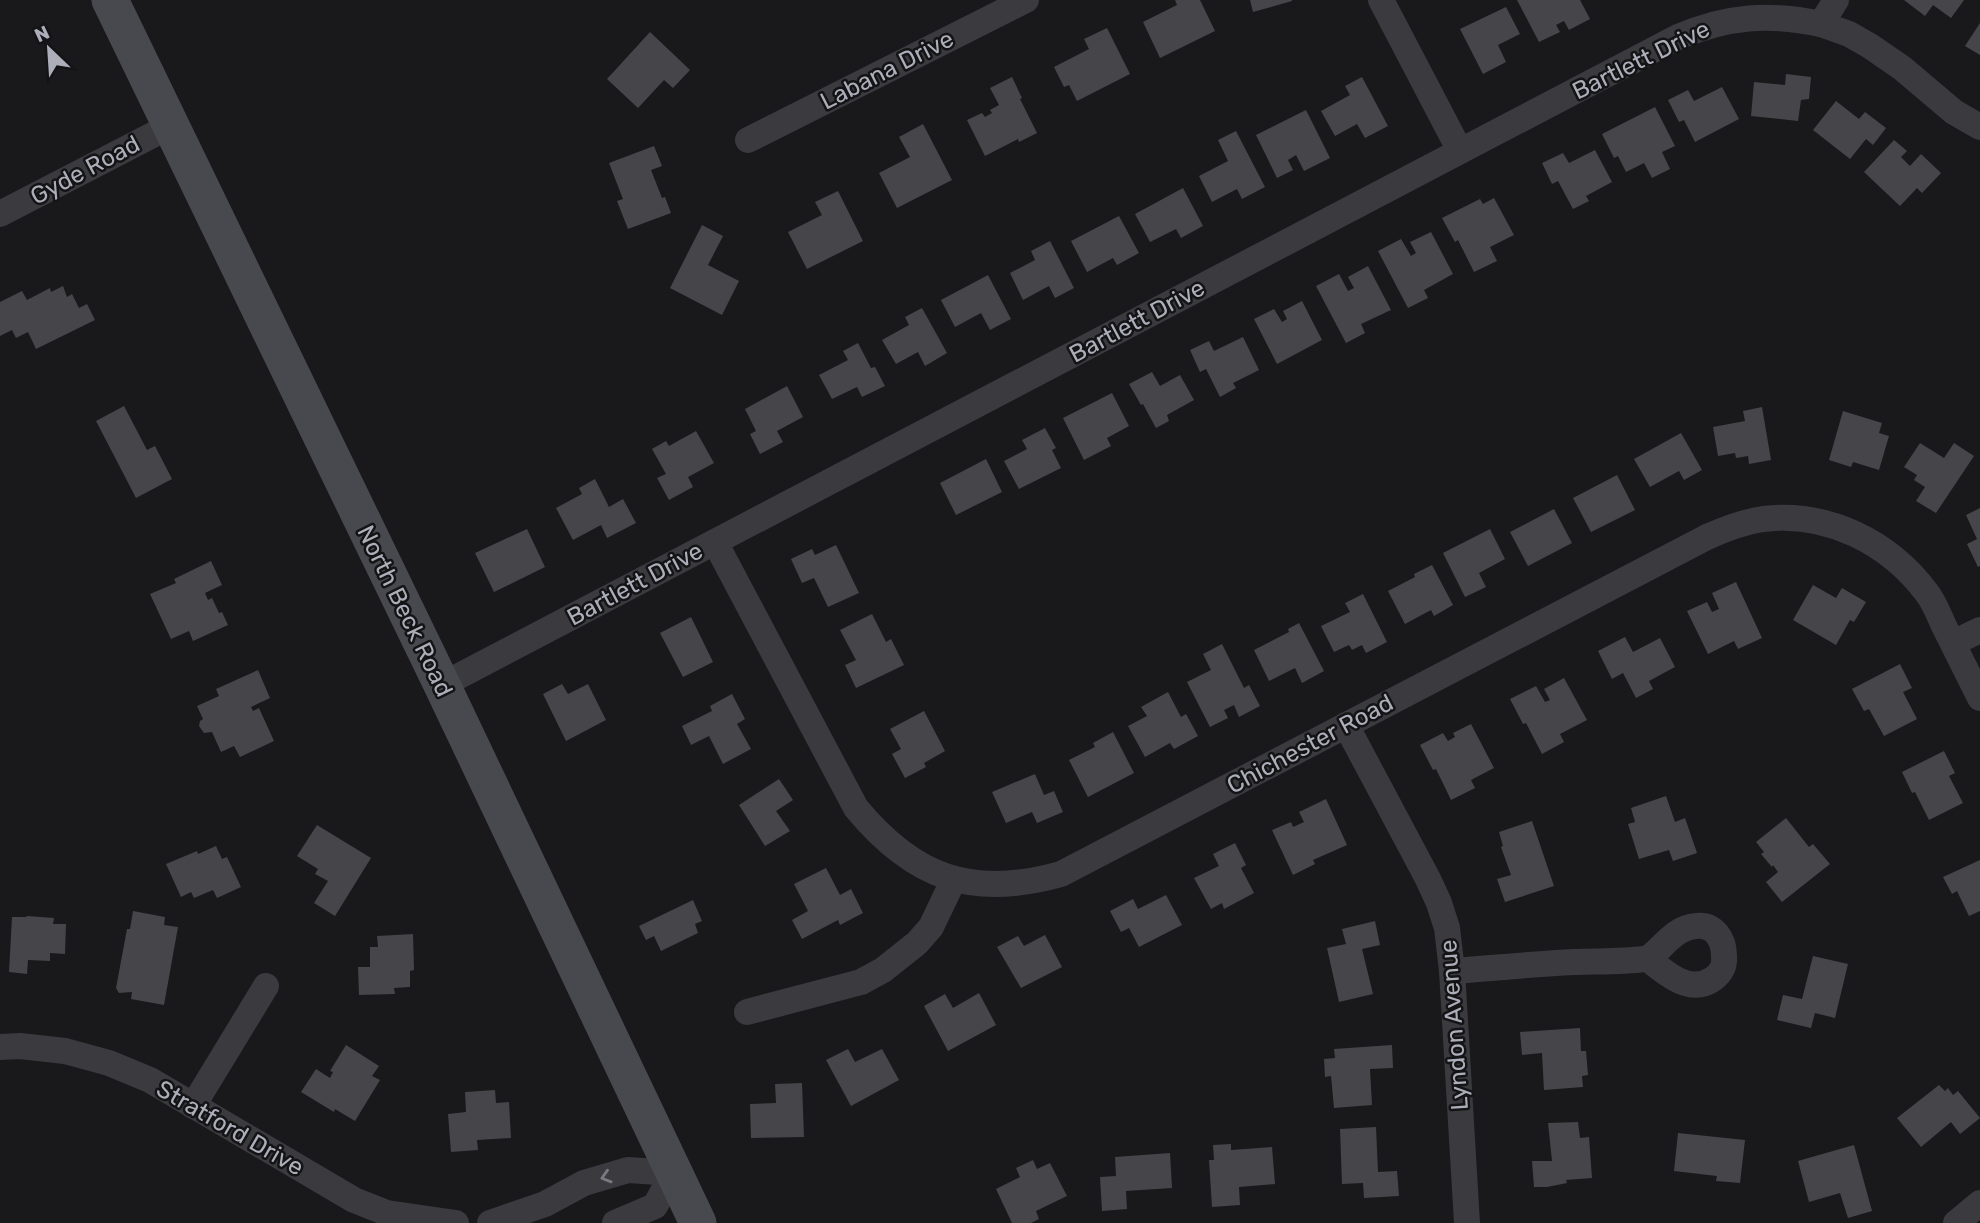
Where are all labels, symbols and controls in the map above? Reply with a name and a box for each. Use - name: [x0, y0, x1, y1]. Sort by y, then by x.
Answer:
- north arrow: [14, 14, 84, 84]
- street label: Bartlett Drive: [1568, 15, 1714, 105]
- text: N: [31, 21, 53, 47]
- street label: Labana Drive: [816, 24, 958, 116]
- street label: Gyde Road: [26, 130, 144, 210]
- street label: Bartlett Drive: [1064, 274, 1210, 368]
- street label: North Beck Road: [351, 521, 459, 701]
- street label: Bartlett Drive: [562, 537, 708, 631]
- street label: Chichester Road: [1222, 688, 1398, 800]
- street label: Lyndon Avenue: [1434, 939, 1474, 1111]
- street label: Stratford Drive: [151, 1075, 309, 1181]
- one-way arrow: [600, 1168, 612, 1183]

